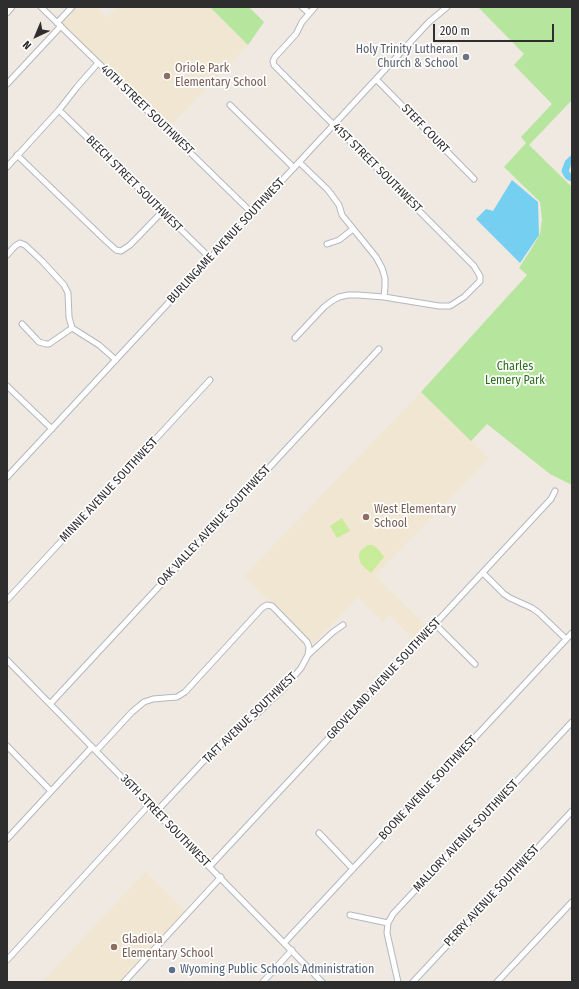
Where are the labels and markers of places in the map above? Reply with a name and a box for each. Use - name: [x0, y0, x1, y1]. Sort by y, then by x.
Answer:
- place label: Holy Trinity Lutheran Church & School: [356, 43, 458, 71]
- marker: Holy Trinity Lutheran Church & School: [461, 52, 471, 62]
- place label: Oriole Park Elementary School: [175, 62, 266, 90]
- marker: Oriole Park Elementary School: [162, 71, 172, 81]
- place label: West Elementary School: [374, 503, 456, 531]
- marker: West Elementary School: [361, 512, 371, 522]
- place label: Gladiola Elementary School: [122, 933, 213, 961]
- marker: Gladiola Elementary School: [109, 942, 119, 952]
- place label: Wyoming Public Schools Administration: [180, 963, 374, 977]
- marker: Wyoming Public Schools Administration: [167, 965, 177, 975]

